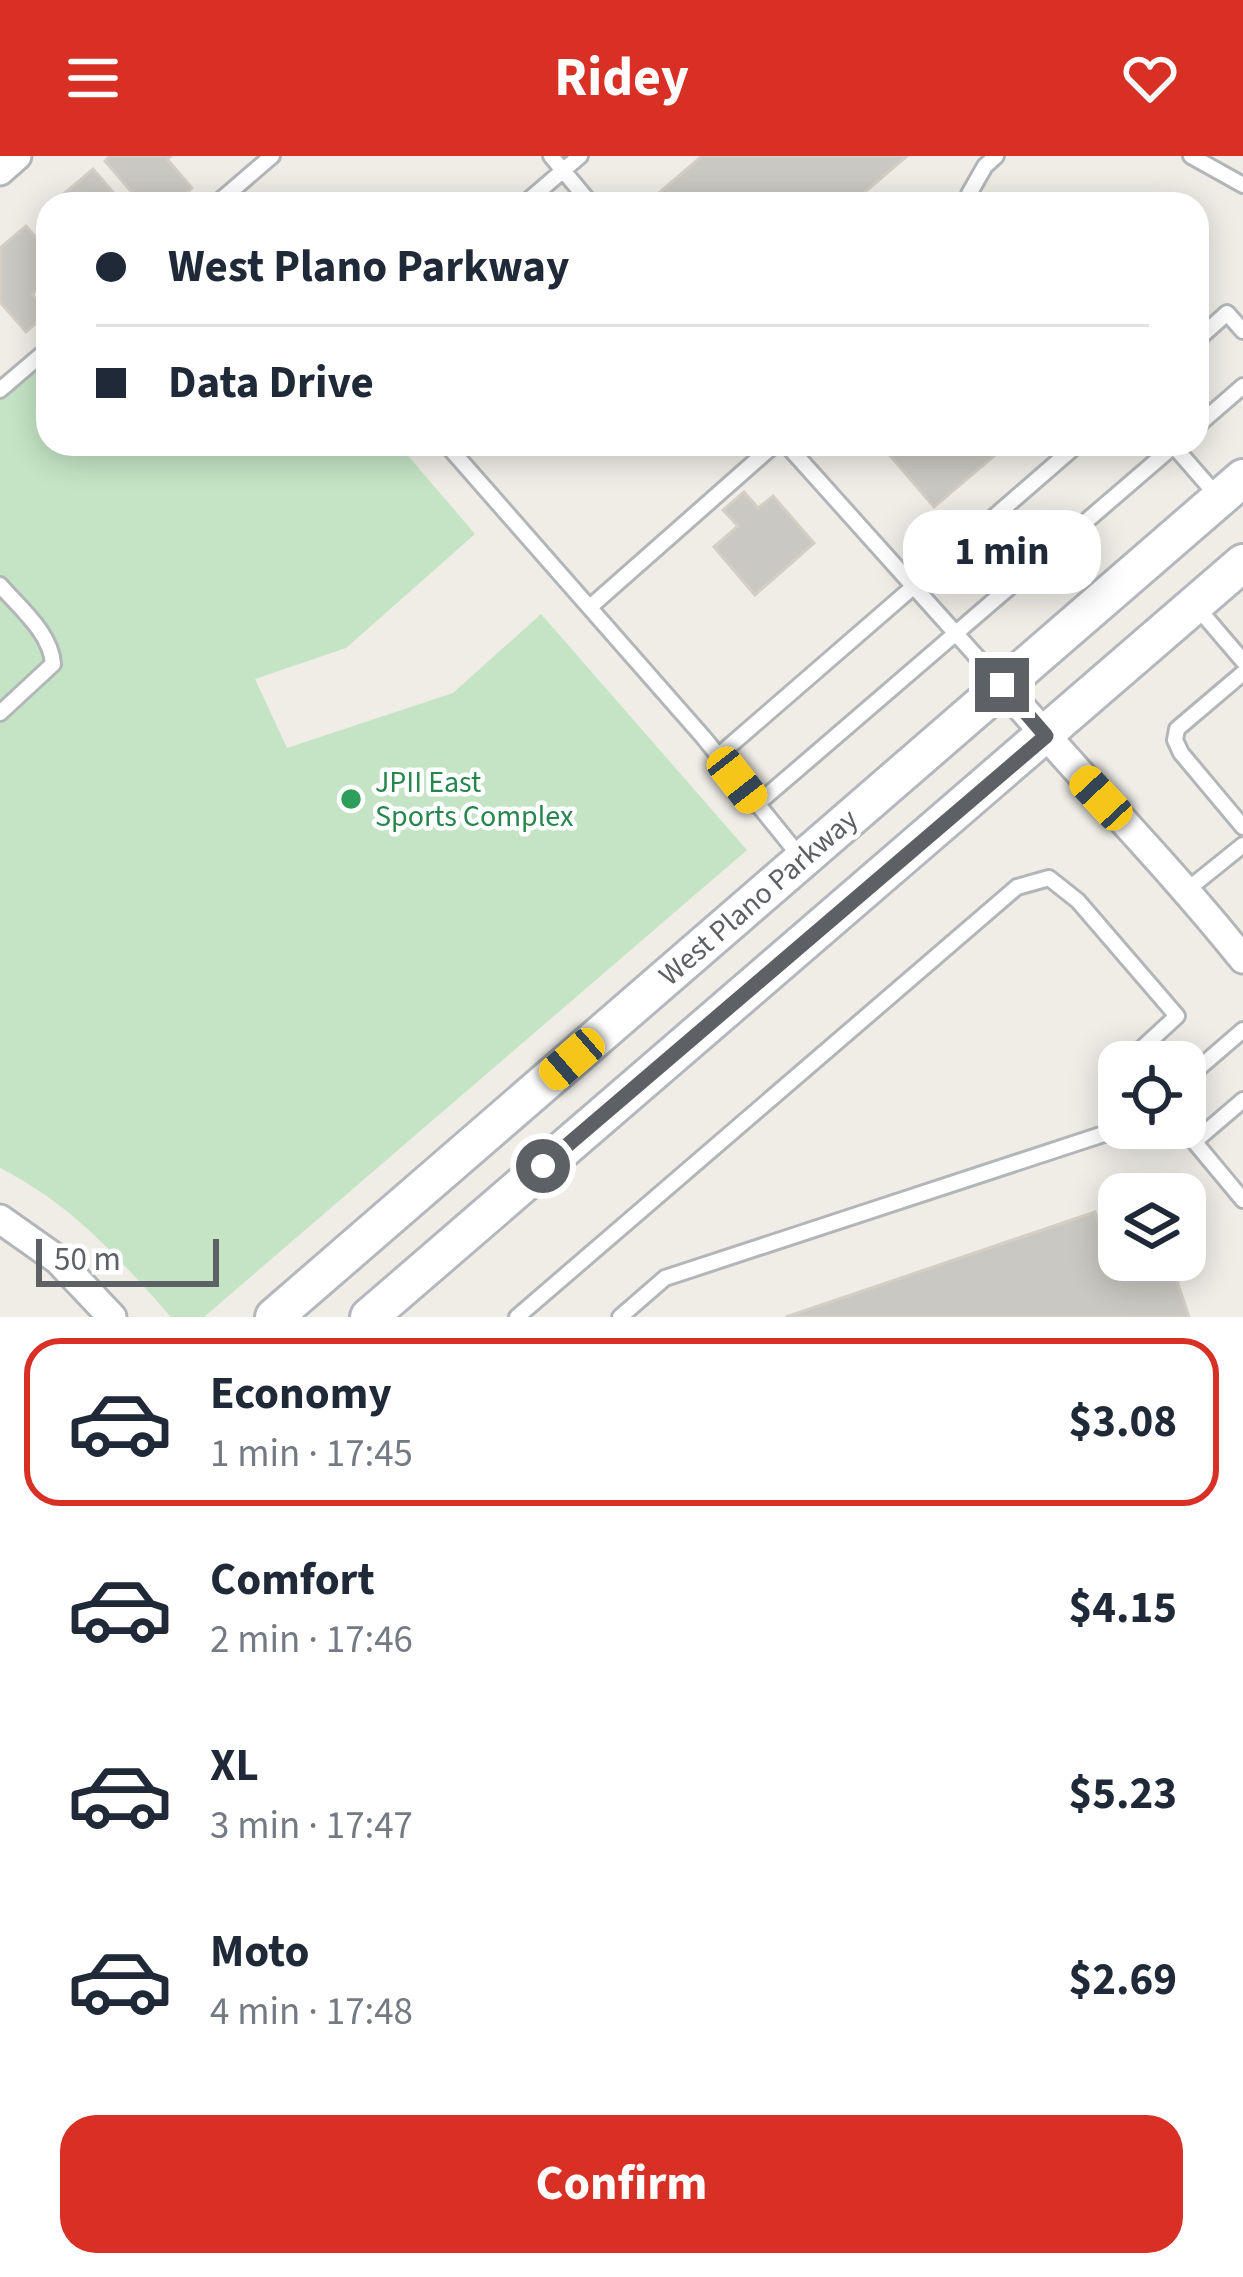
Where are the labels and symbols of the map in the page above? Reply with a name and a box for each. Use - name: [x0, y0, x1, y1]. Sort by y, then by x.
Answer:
- callout: 1 min: [903, 511, 1101, 595]
- route end: [975, 658, 1029, 712]
- car: [701, 741, 773, 819]
- car: [1063, 759, 1139, 837]
- place label: JPII East Sports Complex: [375, 761, 573, 838]
- marker: JPII East Sports Complex: [338, 786, 364, 812]
- street label: West Plano Parkway: [649, 799, 867, 996]
- car: [533, 1022, 611, 1096]
- route start: [516, 1139, 570, 1193]
- scale bar: [36, 1233, 219, 1286]

